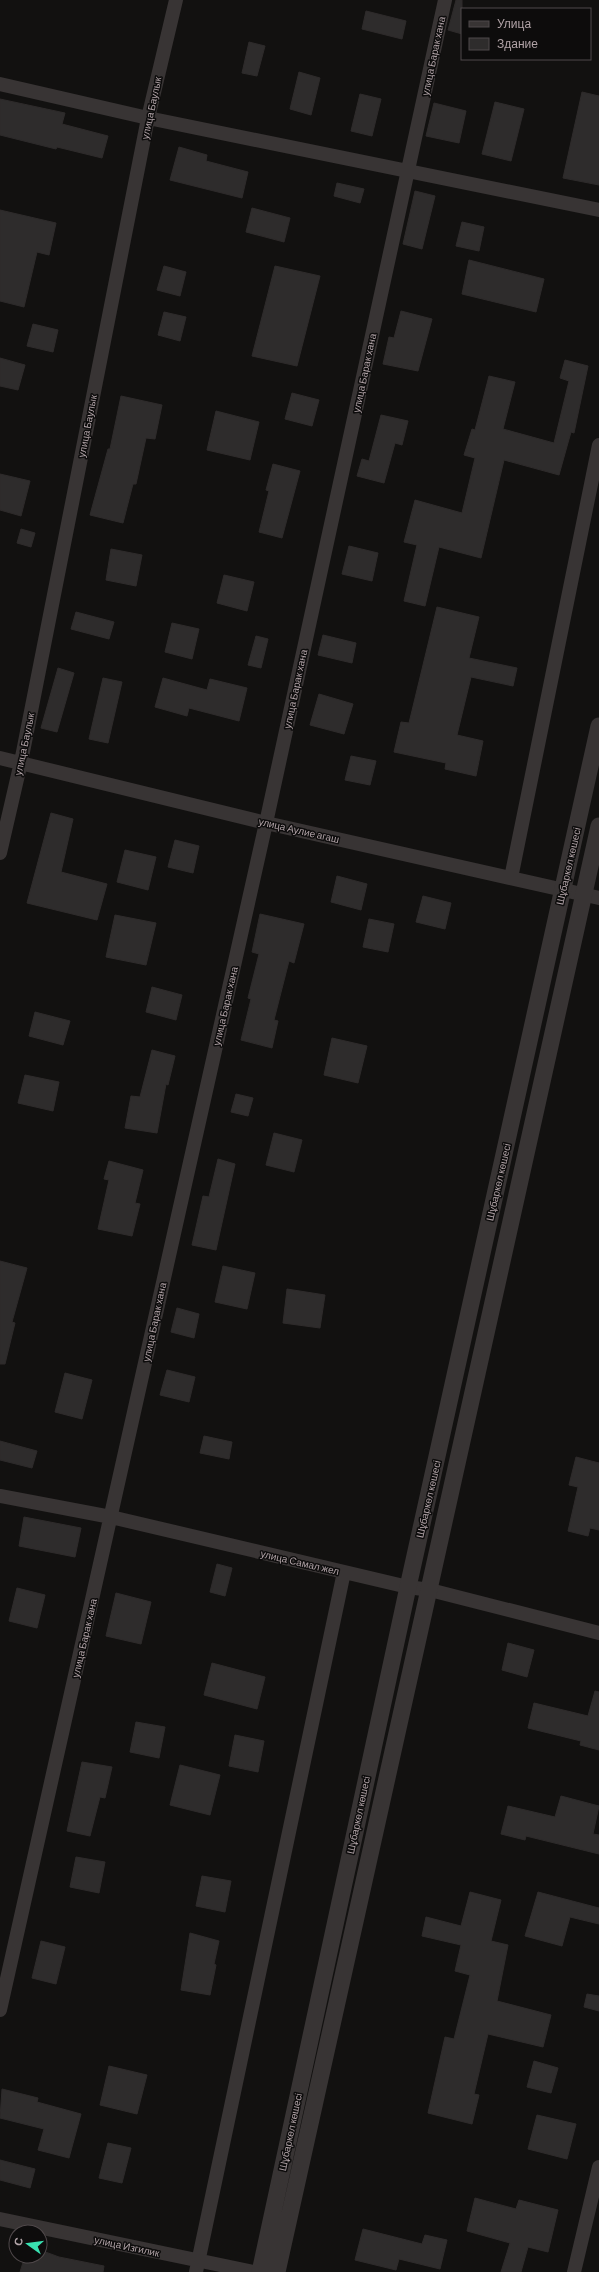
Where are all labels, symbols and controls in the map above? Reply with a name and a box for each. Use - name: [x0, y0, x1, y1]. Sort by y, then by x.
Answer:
- legend: [461, 8, 591, 60]
- street label: улица Барак хана: [419, 15, 447, 97]
- text: Улица: [497, 16, 531, 31]
- text: Здание: [497, 36, 538, 51]
- street label: улица Баулык: [139, 75, 164, 140]
- street label: улица Барак хана: [350, 332, 378, 414]
- street label: улица Баулык: [75, 393, 99, 458]
- street label: улица Барак хана: [281, 648, 309, 730]
- street label: улица Баулык: [12, 711, 37, 776]
- street label: улица Аулие агаш: [258, 815, 340, 845]
- street label: Шұбаркөл көшесі: [553, 826, 583, 906]
- street label: улица Барак хана: [210, 965, 240, 1047]
- street label: Шұбаркөл көшесі: [483, 1142, 513, 1222]
- street label: улица Барак хана: [140, 1281, 168, 1363]
- street label: Шұбаркөл көшесі: [413, 1459, 443, 1539]
- street label: улица Самал жел: [259, 1547, 341, 1577]
- street label: улица Барак хана: [69, 1597, 99, 1679]
- street label: Шұбаркөл көшесі: [344, 1775, 372, 1855]
- street label: Шұбаркөл көшесі: [276, 2092, 304, 2172]
- north arrow: [8, 2224, 48, 2264]
- street label: улица Изгилик: [93, 2233, 161, 2259]
- text: С: [11, 2236, 25, 2247]

